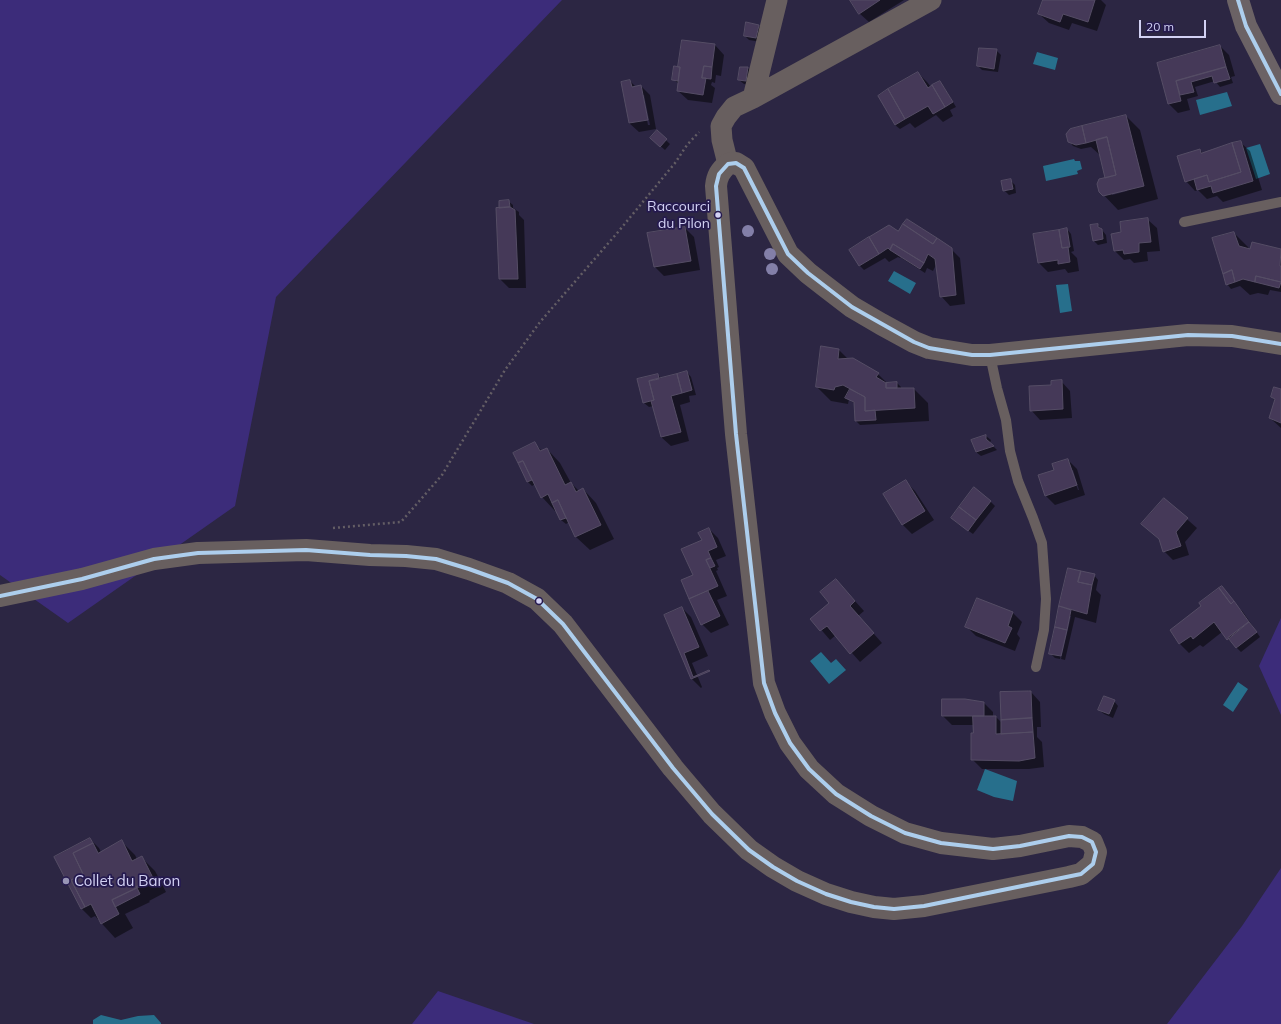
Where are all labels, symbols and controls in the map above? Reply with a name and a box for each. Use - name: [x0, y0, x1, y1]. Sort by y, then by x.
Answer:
- scale bar: [1141, 12, 1208, 38]
- text: 20 m: [1146, 19, 1174, 34]
- place label: Raccourci du Pilon: [647, 199, 710, 232]
- marker: Raccourci du Pilon: [713, 210, 723, 220]
- unlabelled marker: [534, 596, 544, 606]
- place label: Collet du Baron: [74, 872, 180, 890]
- marker: Collet du Baron: [61, 876, 71, 886]

